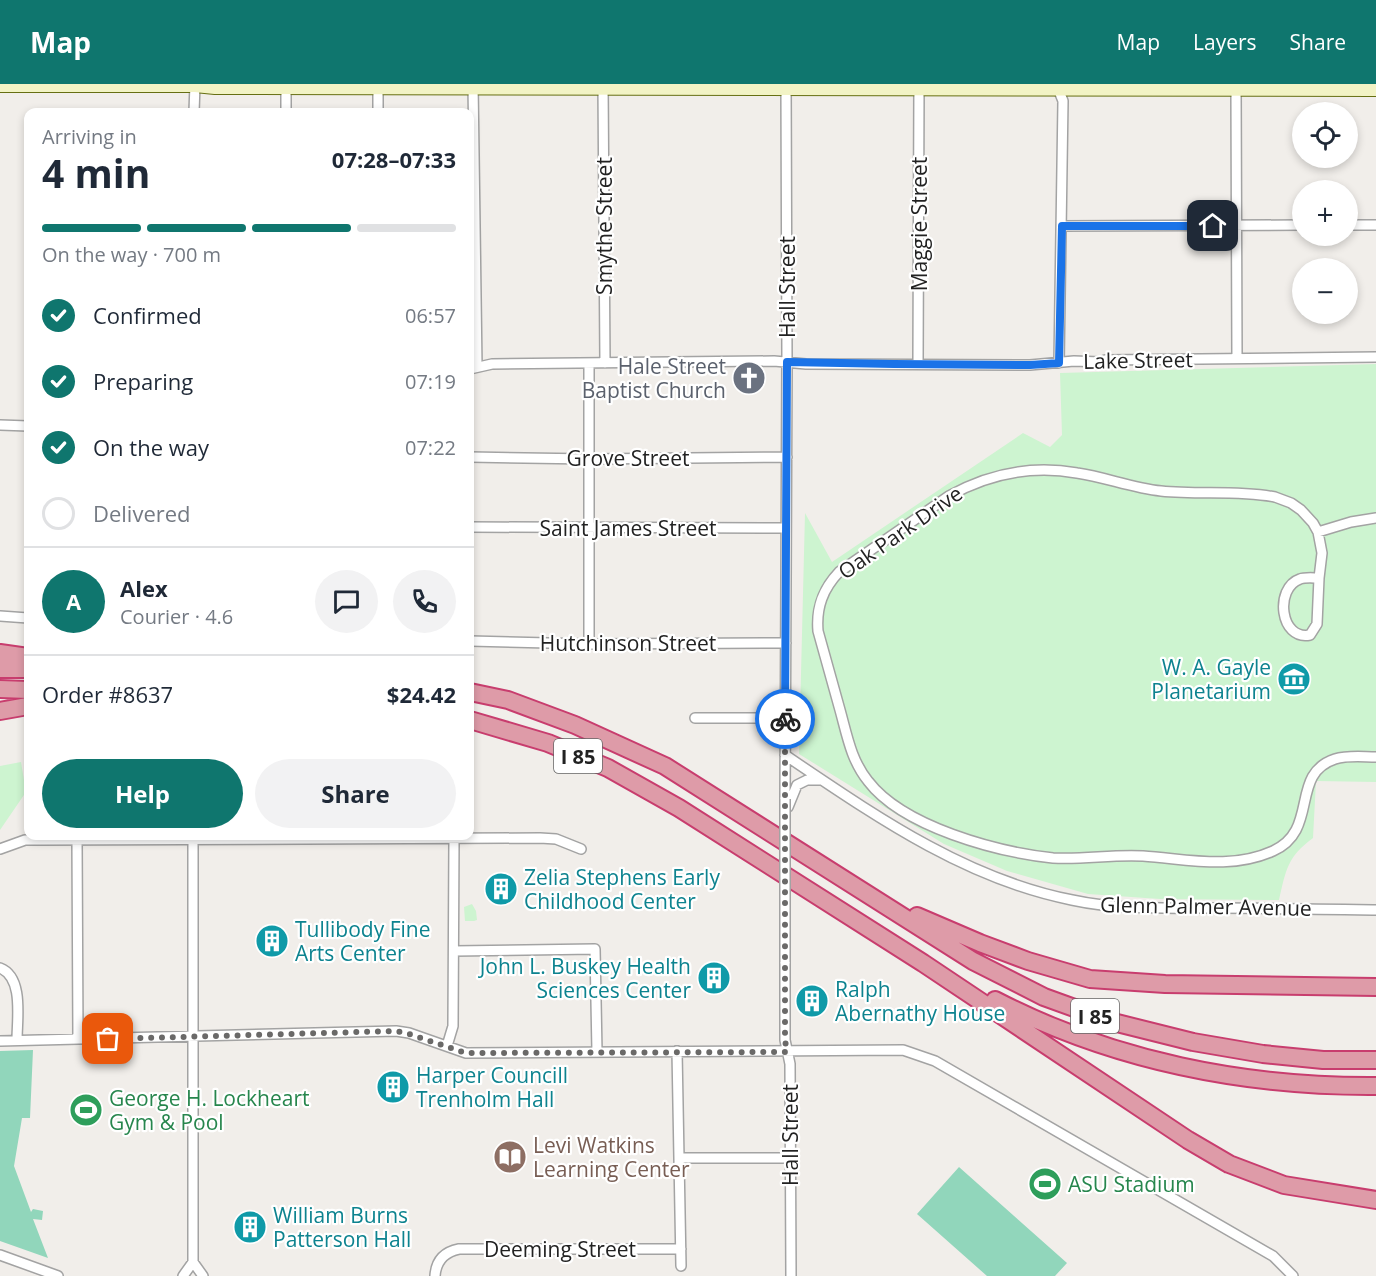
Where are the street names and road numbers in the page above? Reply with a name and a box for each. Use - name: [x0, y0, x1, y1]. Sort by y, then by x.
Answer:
- street label: Smythe Street: [590, 157, 618, 295]
- street label: Maggie Street: [905, 157, 933, 291]
- street label: Hall Street: [773, 236, 801, 338]
- street label: Lake Street: [1083, 345, 1193, 375]
- street label: Grove Street: [567, 444, 689, 472]
- street label: Oak Park Drive: [832, 479, 968, 585]
- street label: Saint James Street: [540, 514, 716, 542]
- street label: Hutchinson Street: [540, 629, 716, 657]
- road number: I 85: [554, 739, 602, 773]
- street label: Glenn Palmer Avenue: [1100, 890, 1312, 922]
- road number: I 85: [1071, 999, 1119, 1033]
- street label: Hall Street: [776, 1084, 804, 1186]
- street label: Deeming Street: [484, 1235, 636, 1263]

